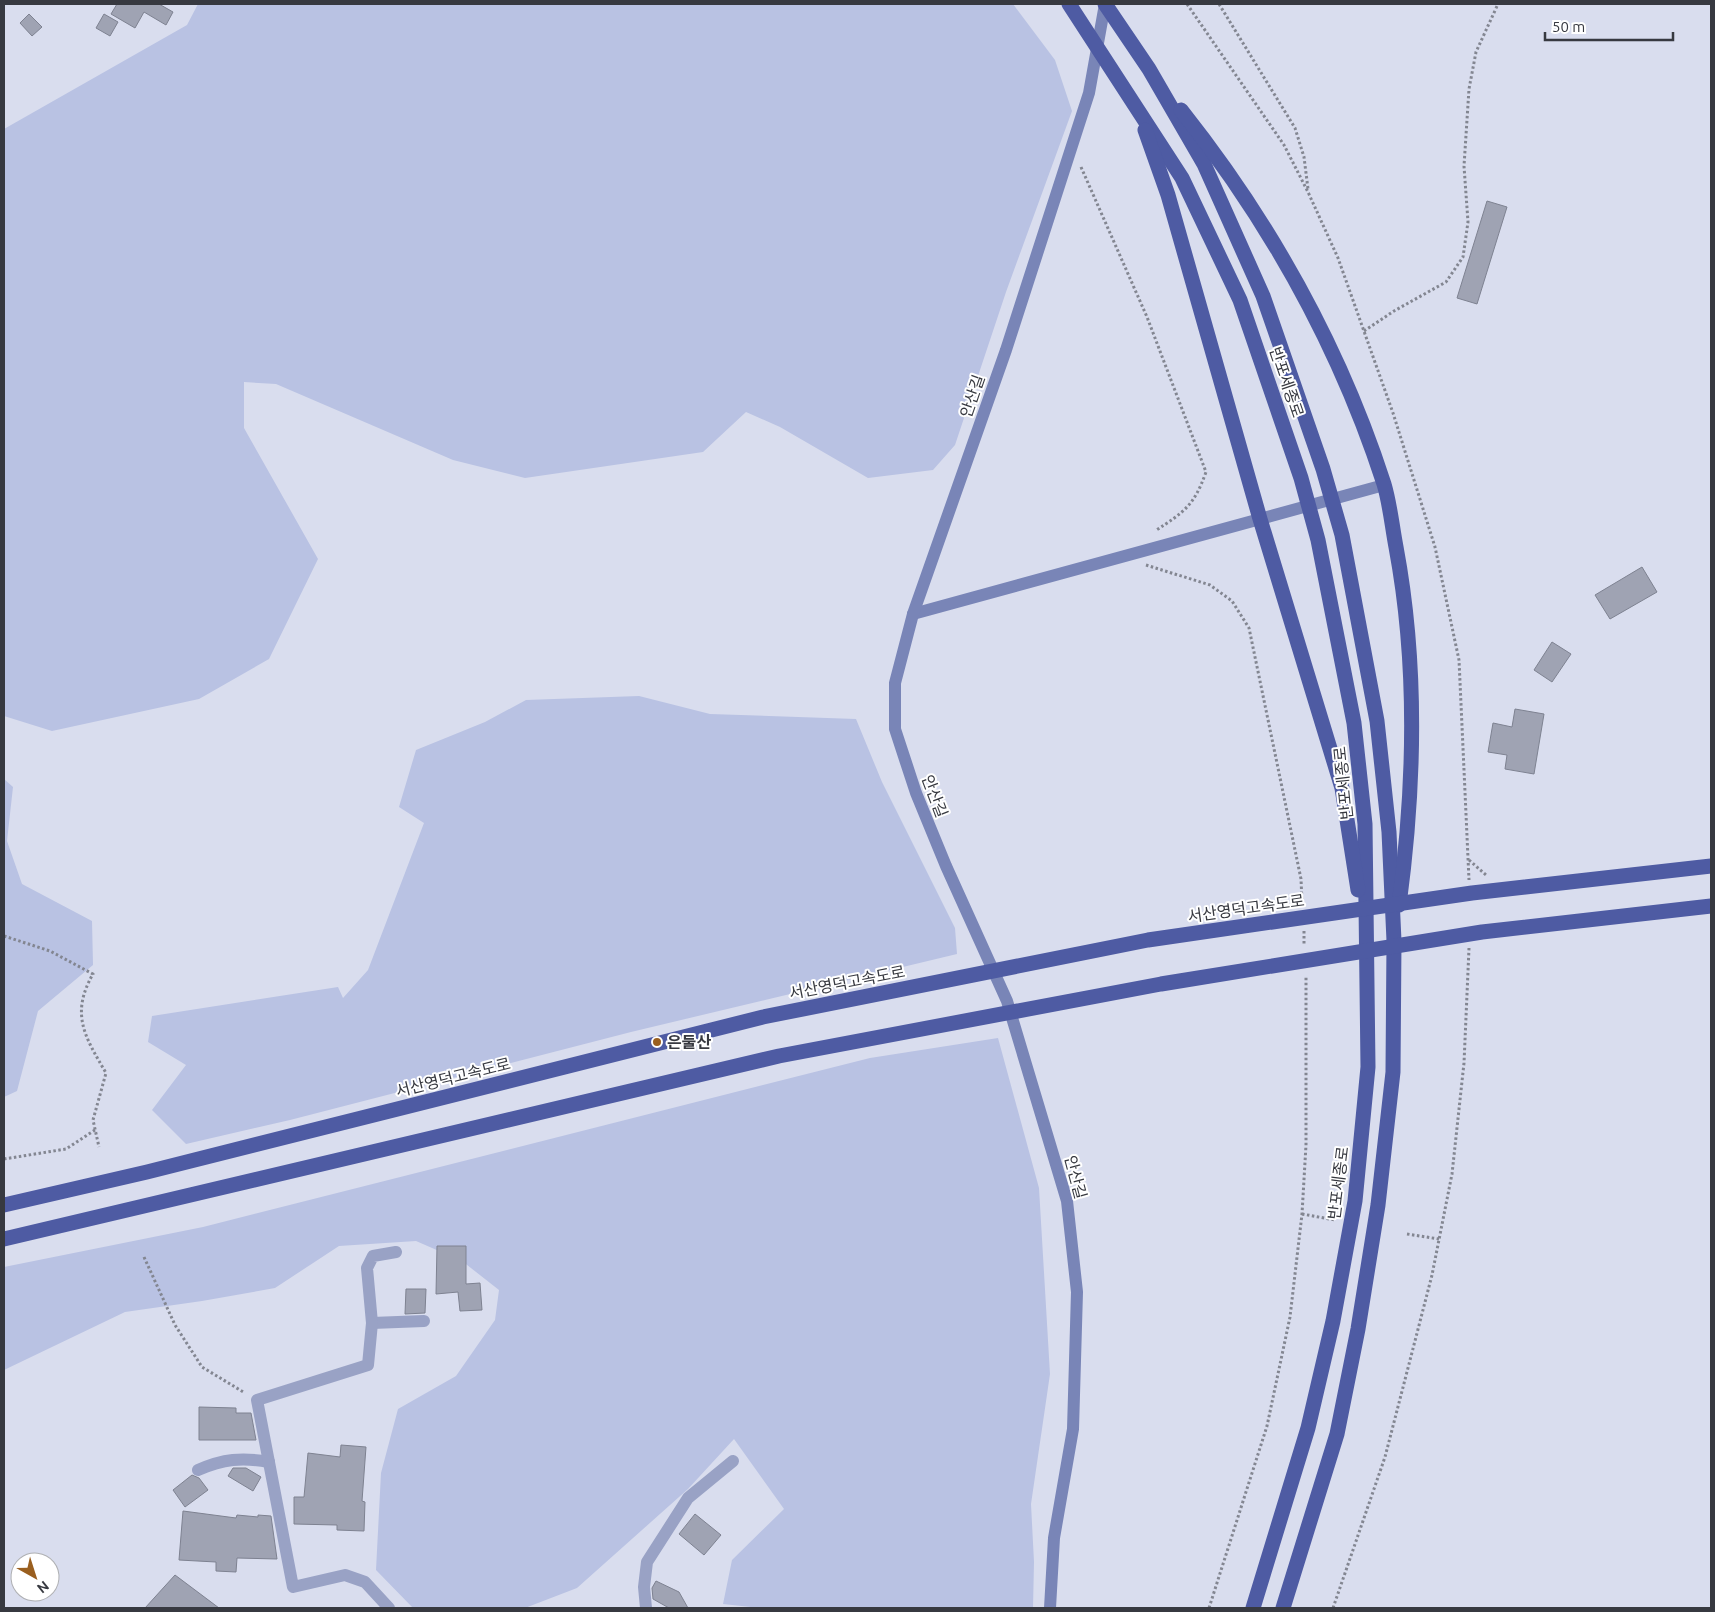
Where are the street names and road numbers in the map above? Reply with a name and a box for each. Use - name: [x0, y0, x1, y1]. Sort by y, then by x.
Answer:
- street label: 반포세종로: [1267, 344, 1308, 420]
- street label: 안산길: [956, 372, 988, 420]
- street label: 반포세종로: [1330, 745, 1356, 821]
- street label: 안산길: [919, 772, 951, 820]
- street label: 서산영덕고속도로: [1186, 891, 1306, 925]
- street label: 서산영덕고속도로: [787, 962, 907, 1002]
- street label: 서산영덕고속도로: [394, 1054, 513, 1100]
- street label: 반포세종로: [1325, 1145, 1351, 1221]
- street label: 안산길: [1062, 1153, 1090, 1201]

